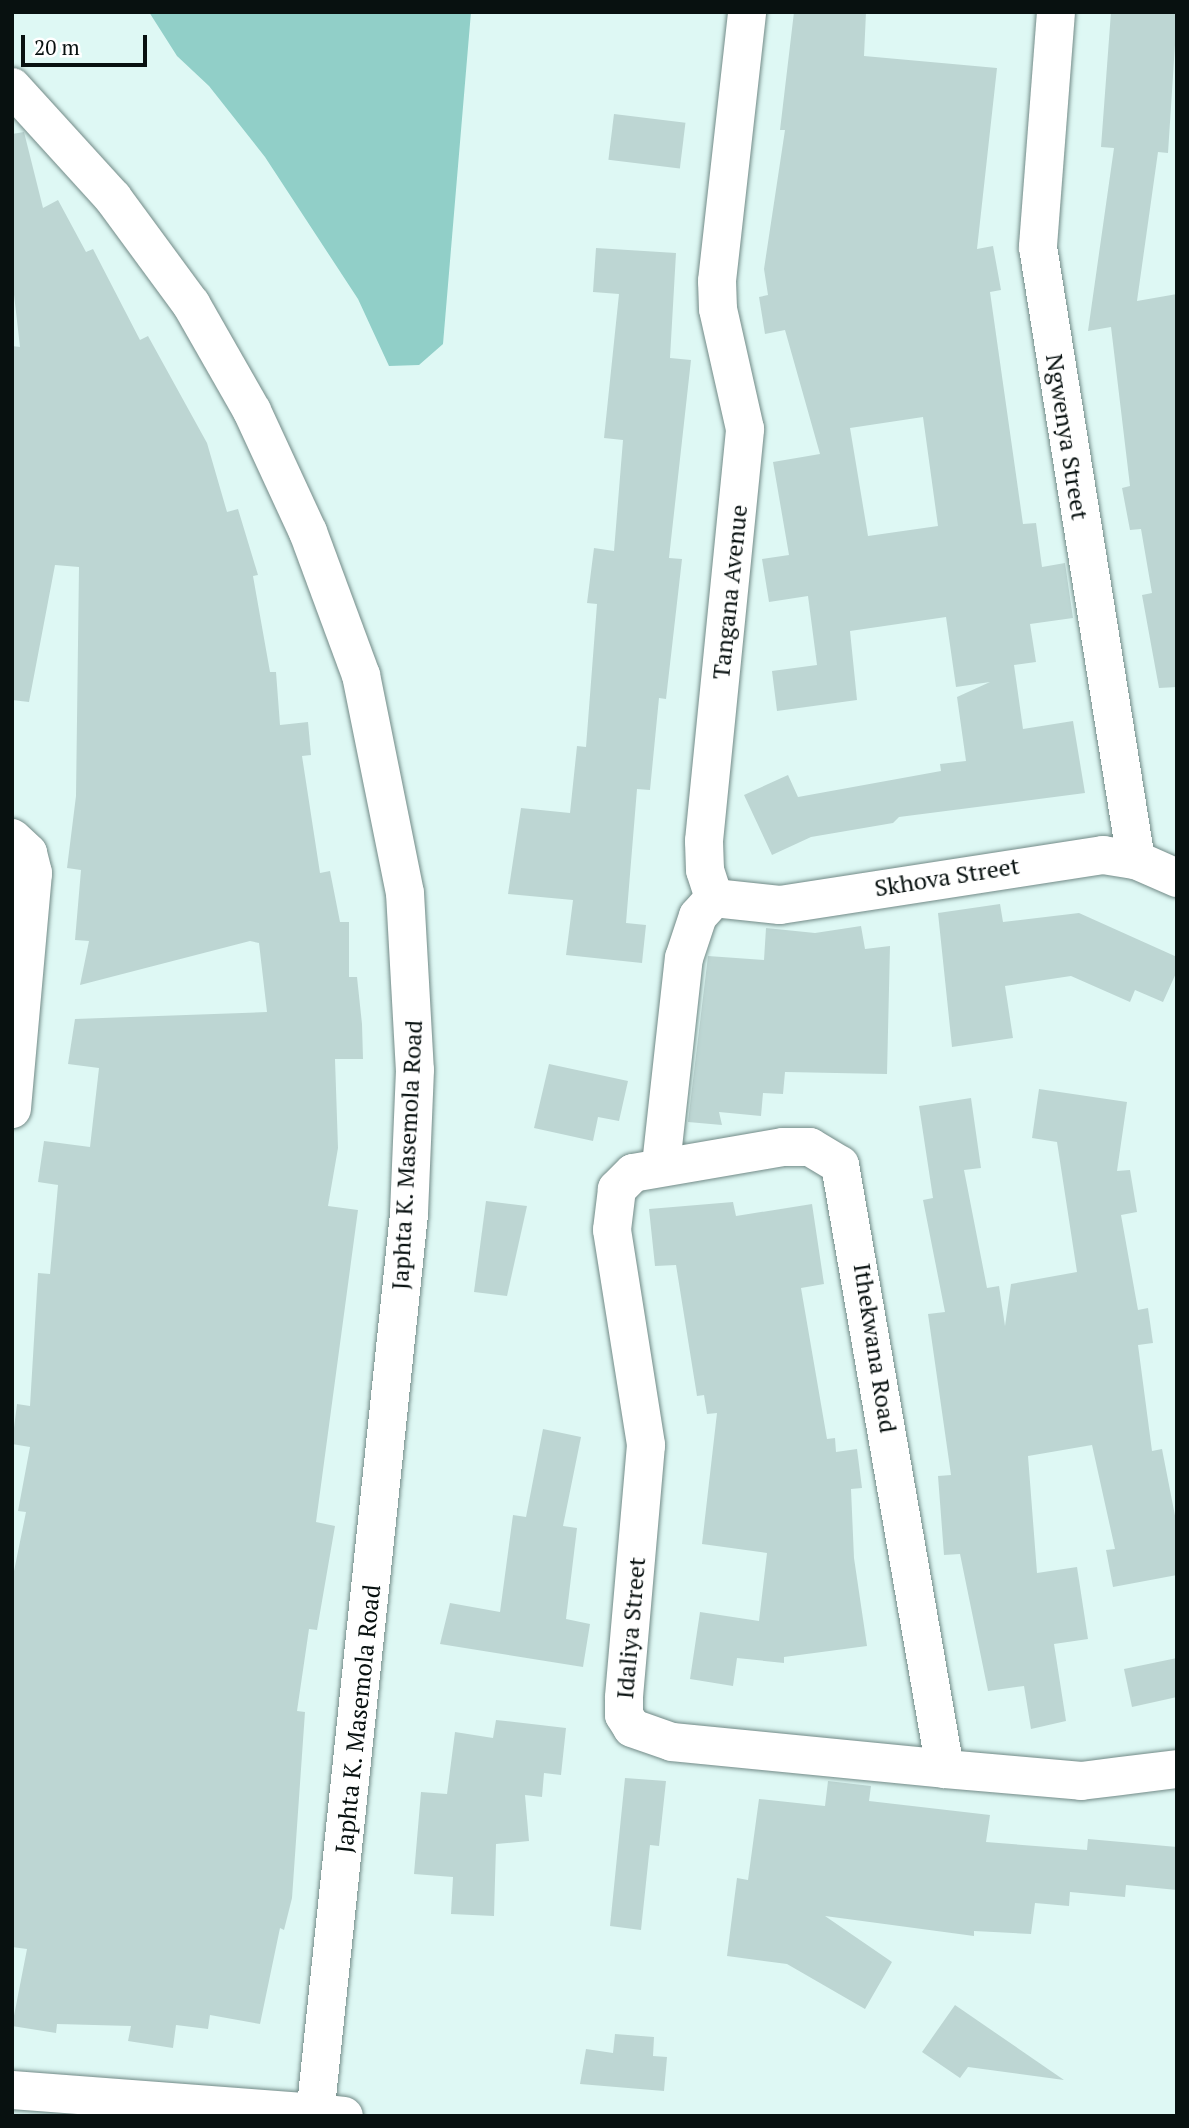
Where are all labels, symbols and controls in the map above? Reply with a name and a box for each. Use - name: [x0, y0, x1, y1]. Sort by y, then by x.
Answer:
- scale bar: [24, 21, 150, 65]
- text: 20 m: [34, 33, 80, 61]
- street label: Ngwenya Street: [1040, 352, 1094, 522]
- street label: Tangana Avenue: [706, 503, 754, 681]
- street label: Skhova Street: [872, 851, 1022, 903]
- street label: Japhta K. Masemola Road: [386, 1019, 428, 1291]
- street label: Ithekwana Road: [847, 1261, 903, 1435]
- street label: Idaliya Street: [610, 1556, 652, 1700]
- street label: Japhta K. Masemola Road: [330, 1583, 386, 1855]

